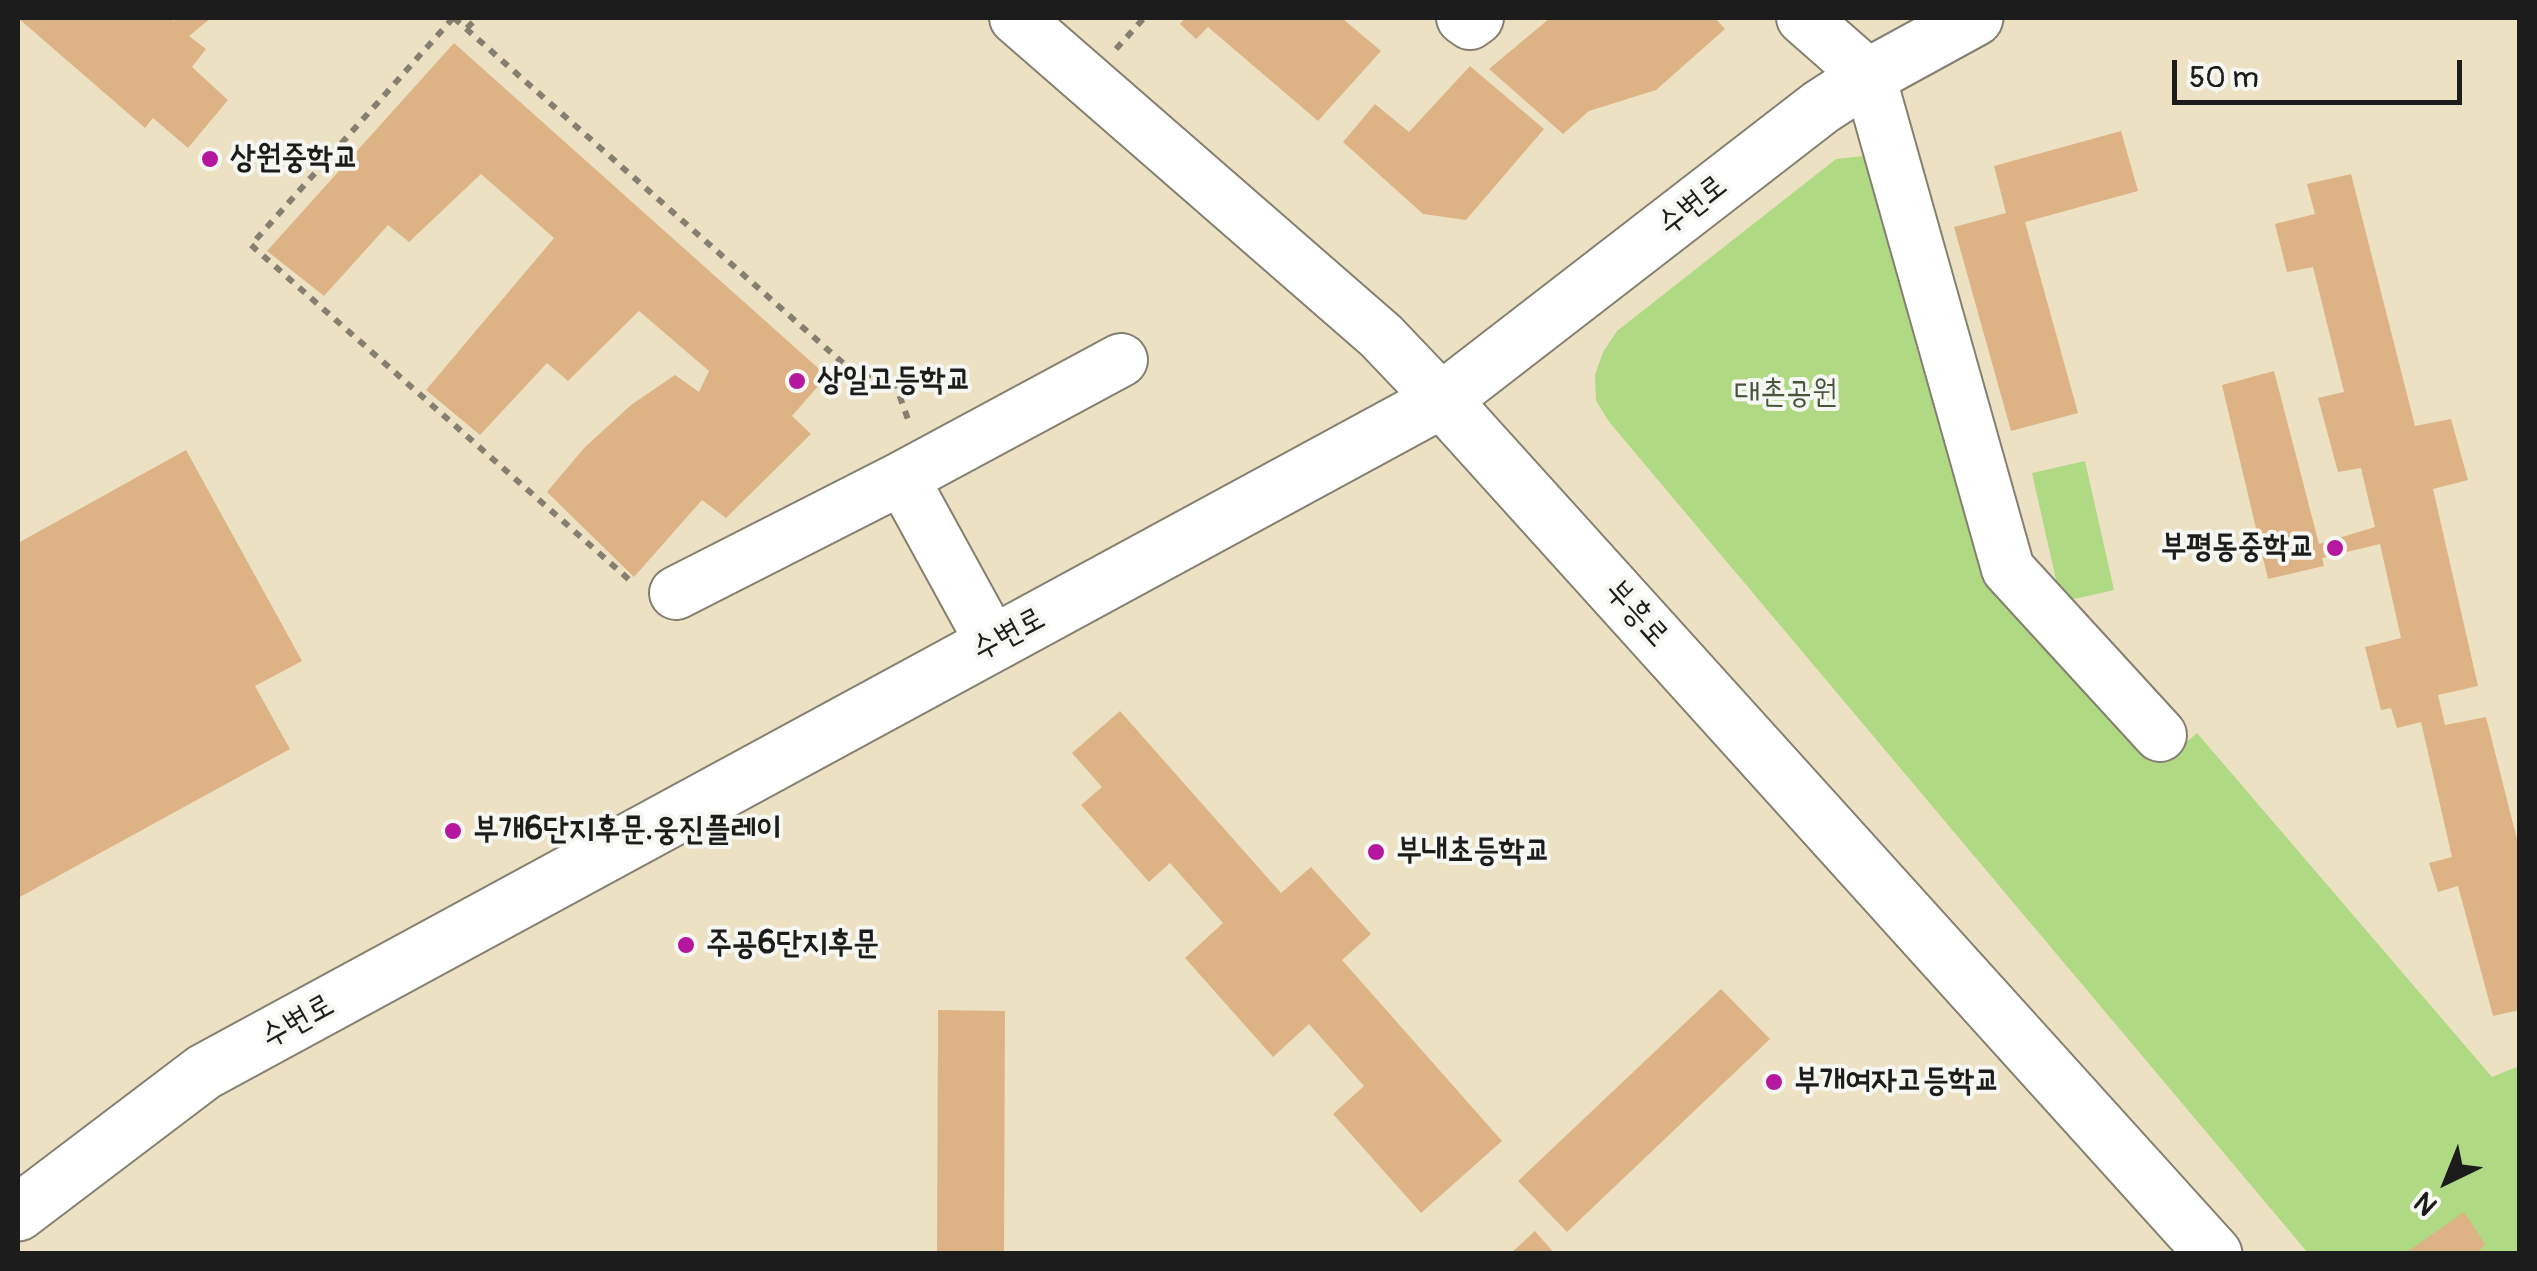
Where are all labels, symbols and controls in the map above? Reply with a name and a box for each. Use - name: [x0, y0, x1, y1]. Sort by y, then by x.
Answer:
- scale bar: [2177, 40, 2467, 102]
- text: 50 m: [2189, 59, 2259, 96]
- place label: 상원중학교: [230, 140, 359, 178]
- marker: 상원중학교: [199, 148, 221, 170]
- street label: 수변로: [1651, 167, 1735, 245]
- place label: 상일고등학교: [817, 362, 972, 400]
- marker: 상일고등학교: [786, 370, 808, 392]
- park label: 대촌공원: [1734, 375, 1838, 413]
- place label: 부평동중학교: [2160, 529, 2315, 567]
- marker: 부평동중학교: [2324, 537, 2346, 559]
- street label: 부흥로: [1596, 572, 1676, 656]
- street label: 수변로: [966, 600, 1052, 670]
- place label: 부개6단지후문.웅진플레이: [473, 812, 782, 850]
- marker: 부개6단지후문.웅진플레이: [442, 820, 464, 842]
- place label: 부내초등학교: [1396, 833, 1550, 871]
- marker: 부내초등학교: [1365, 841, 1387, 863]
- place label: 주공6단지후문: [706, 926, 879, 964]
- marker: 주공6단지후문: [675, 934, 697, 956]
- street label: 수변로: [255, 986, 341, 1058]
- place label: 부개여자고등학교: [1794, 1063, 2000, 1101]
- marker: 부개여자고등학교: [1763, 1071, 1785, 1093]
- north arrow: [2397, 1131, 2497, 1231]
- text: N: [2407, 1184, 2445, 1223]

